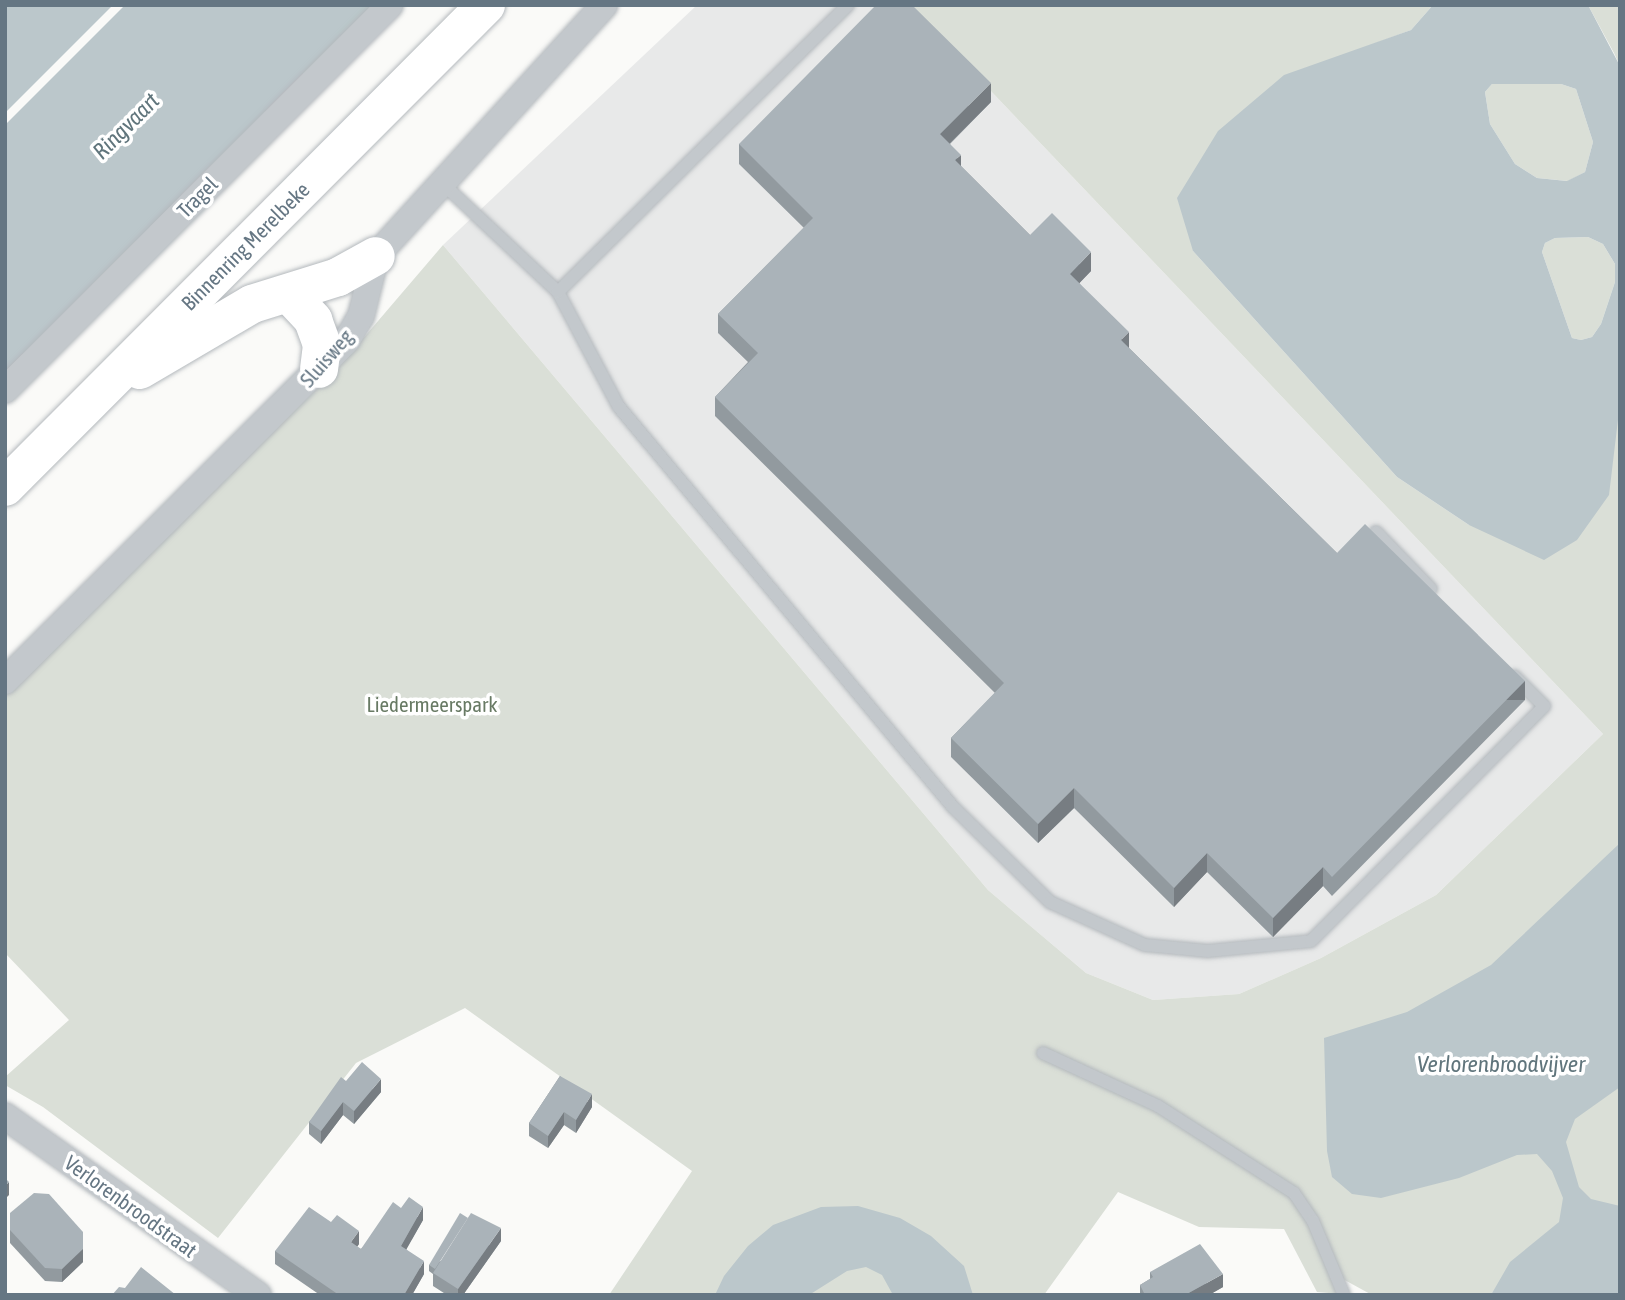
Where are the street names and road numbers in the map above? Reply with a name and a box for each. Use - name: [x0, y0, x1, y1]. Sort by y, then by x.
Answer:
- street label: Tragel: [171, 171, 223, 223]
- street label: Binnenring Merelbeke: [176, 177, 314, 315]
- street label: Sluisweg: [294, 324, 358, 392]
- street label: Verlorenbroodstraat: [60, 1150, 202, 1262]

